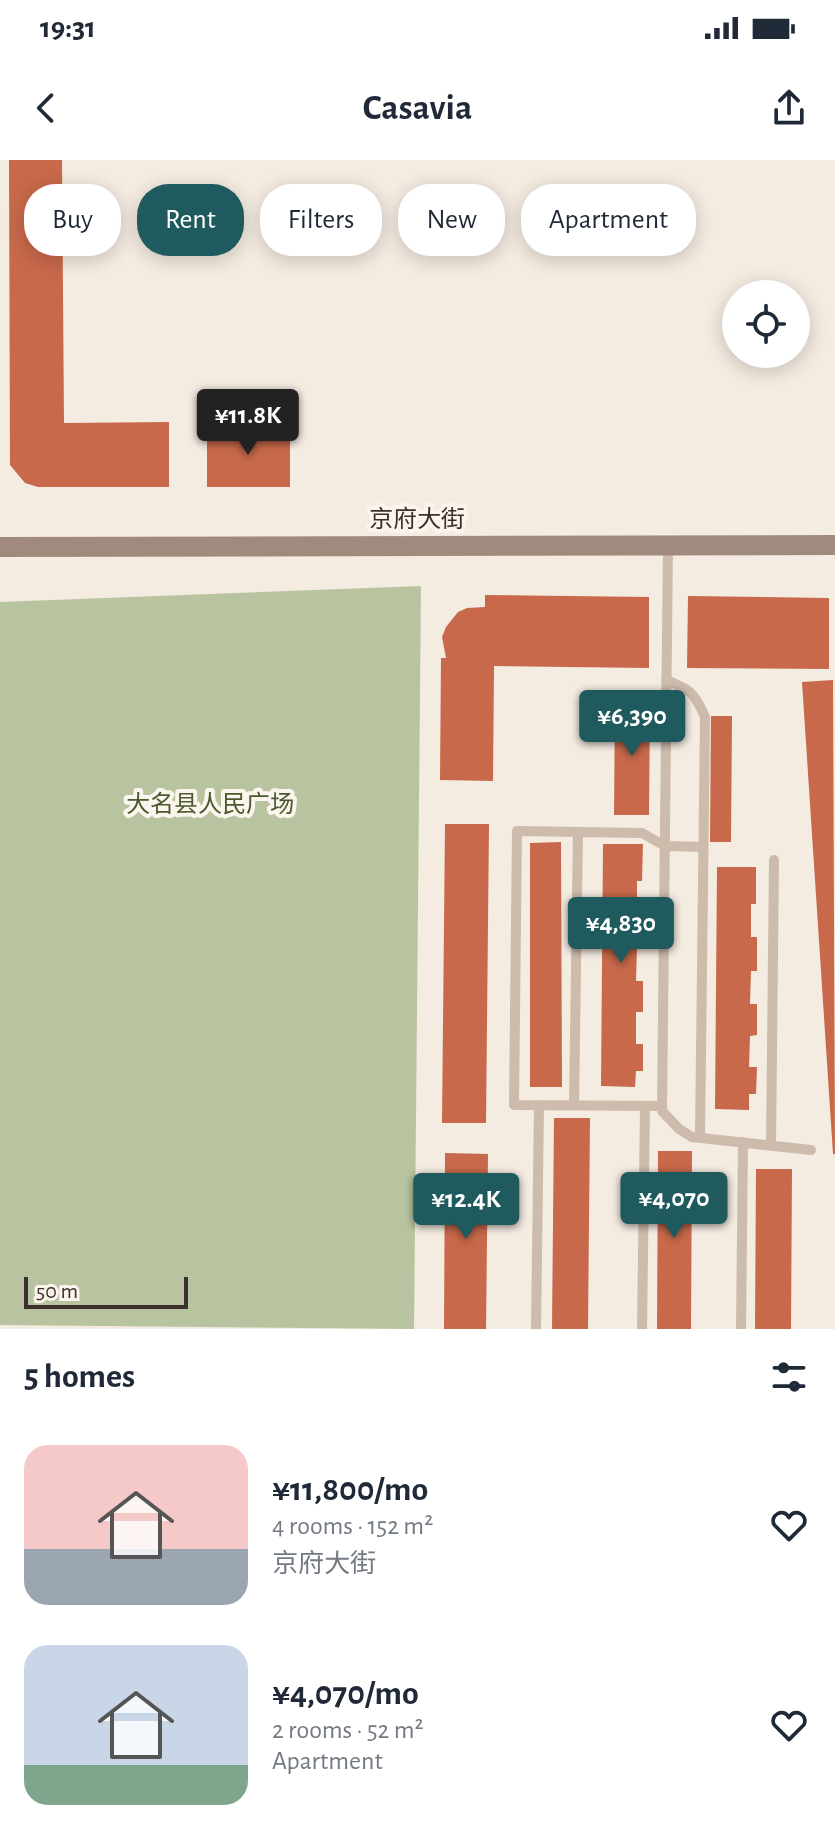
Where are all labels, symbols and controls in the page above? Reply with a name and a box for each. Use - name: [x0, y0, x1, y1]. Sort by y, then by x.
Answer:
- text: 19:31: [40, 13, 96, 43]
- icon: back: [24, 86, 68, 130]
- icon: share: [767, 86, 811, 130]
- text: Casavia: [363, 90, 472, 126]
- chip: Buy: [24, 184, 121, 256]
- chip: Rent: [137, 184, 244, 256]
- chip: Filters: [260, 184, 382, 256]
- chip: New: [398, 184, 505, 256]
- chip: Apartment: [521, 184, 696, 256]
- map controls: [722, 280, 810, 368]
- button: locate: [722, 280, 810, 368]
- pin: ¥11.8K: [183, 389, 313, 457]
- text: ¥11.8K: [215, 402, 281, 428]
- street label: 京府大街: [369, 506, 465, 532]
- pin: ¥6,390: [567, 690, 697, 758]
- text: ¥6,390: [597, 703, 667, 729]
- park label: 大名县人民广场: [126, 791, 294, 817]
- pin: ¥4,830: [556, 897, 686, 965]
- text: ¥4,830: [586, 910, 656, 936]
- pin: ¥4,070: [609, 1172, 739, 1240]
- pin: ¥12.4K: [401, 1173, 531, 1241]
- text: ¥4,070: [638, 1185, 710, 1211]
- text: ¥12.4K: [431, 1186, 501, 1212]
- scale bar: [24, 1273, 188, 1309]
- text: 50 m: [36, 1280, 78, 1302]
- icon: filters: [767, 1355, 811, 1399]
- text: 5 homes: [24, 1360, 135, 1394]
- text: ¥11,800/mo: [272, 1473, 428, 1507]
- icon: home: [88, 1477, 184, 1573]
- icon: heart: [767, 1503, 811, 1547]
- text: 4 rooms · 152 m²: [272, 1513, 433, 1539]
- text: 京府大街: [272, 1551, 376, 1577]
- icon: home: [88, 1677, 184, 1773]
- text: ¥4,070/mo: [272, 1677, 419, 1711]
- icon: heart: [767, 1703, 811, 1747]
- text: 2 rooms · 52 m²: [272, 1717, 424, 1743]
- text: Apartment: [272, 1748, 383, 1774]

